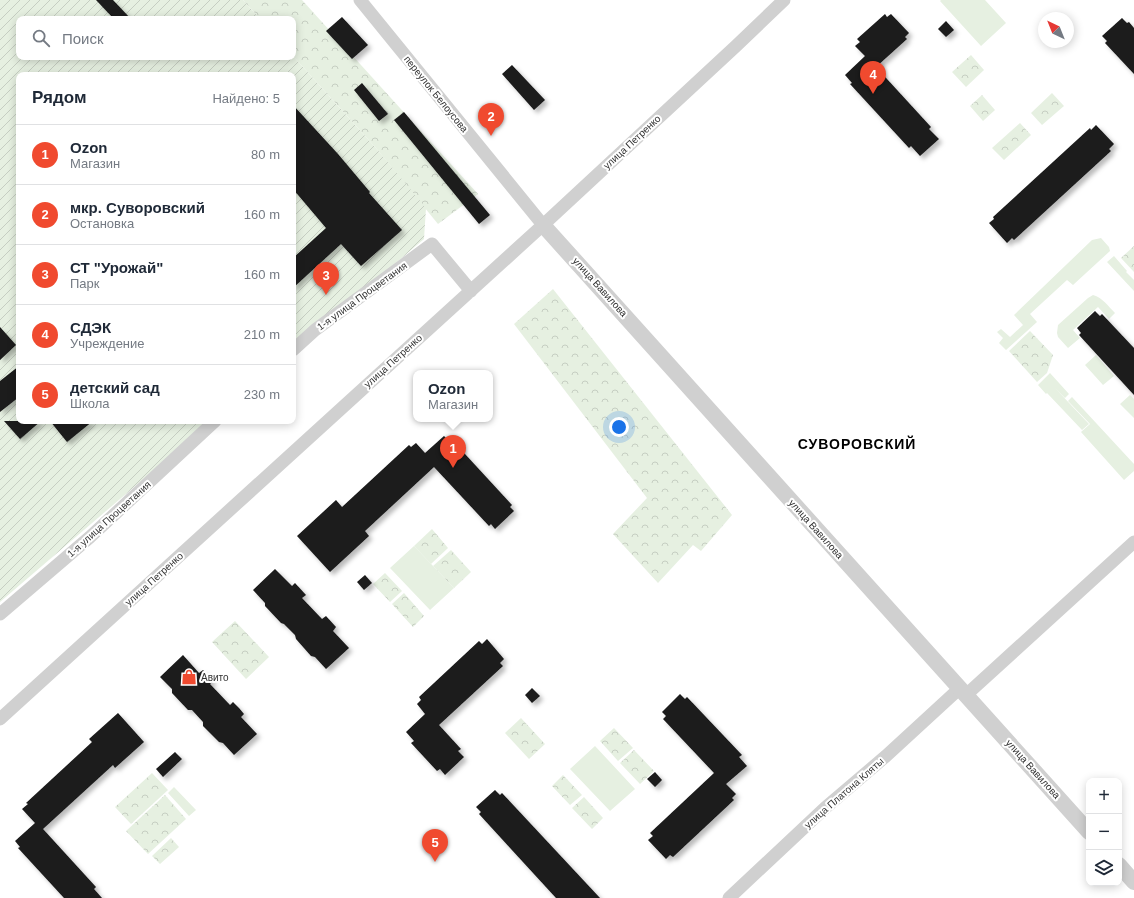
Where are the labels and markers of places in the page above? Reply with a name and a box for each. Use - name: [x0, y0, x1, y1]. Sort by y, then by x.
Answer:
- pin: 4: [860, 61, 886, 94]
- pin: 2: [478, 103, 504, 136]
- pin: 3: [313, 262, 339, 295]
- pin: 1: [440, 435, 466, 468]
- shop icon: Авито: [180, 668, 198, 686]
- place label: Авито: [201, 672, 229, 683]
- pin: 5: [422, 829, 448, 862]

